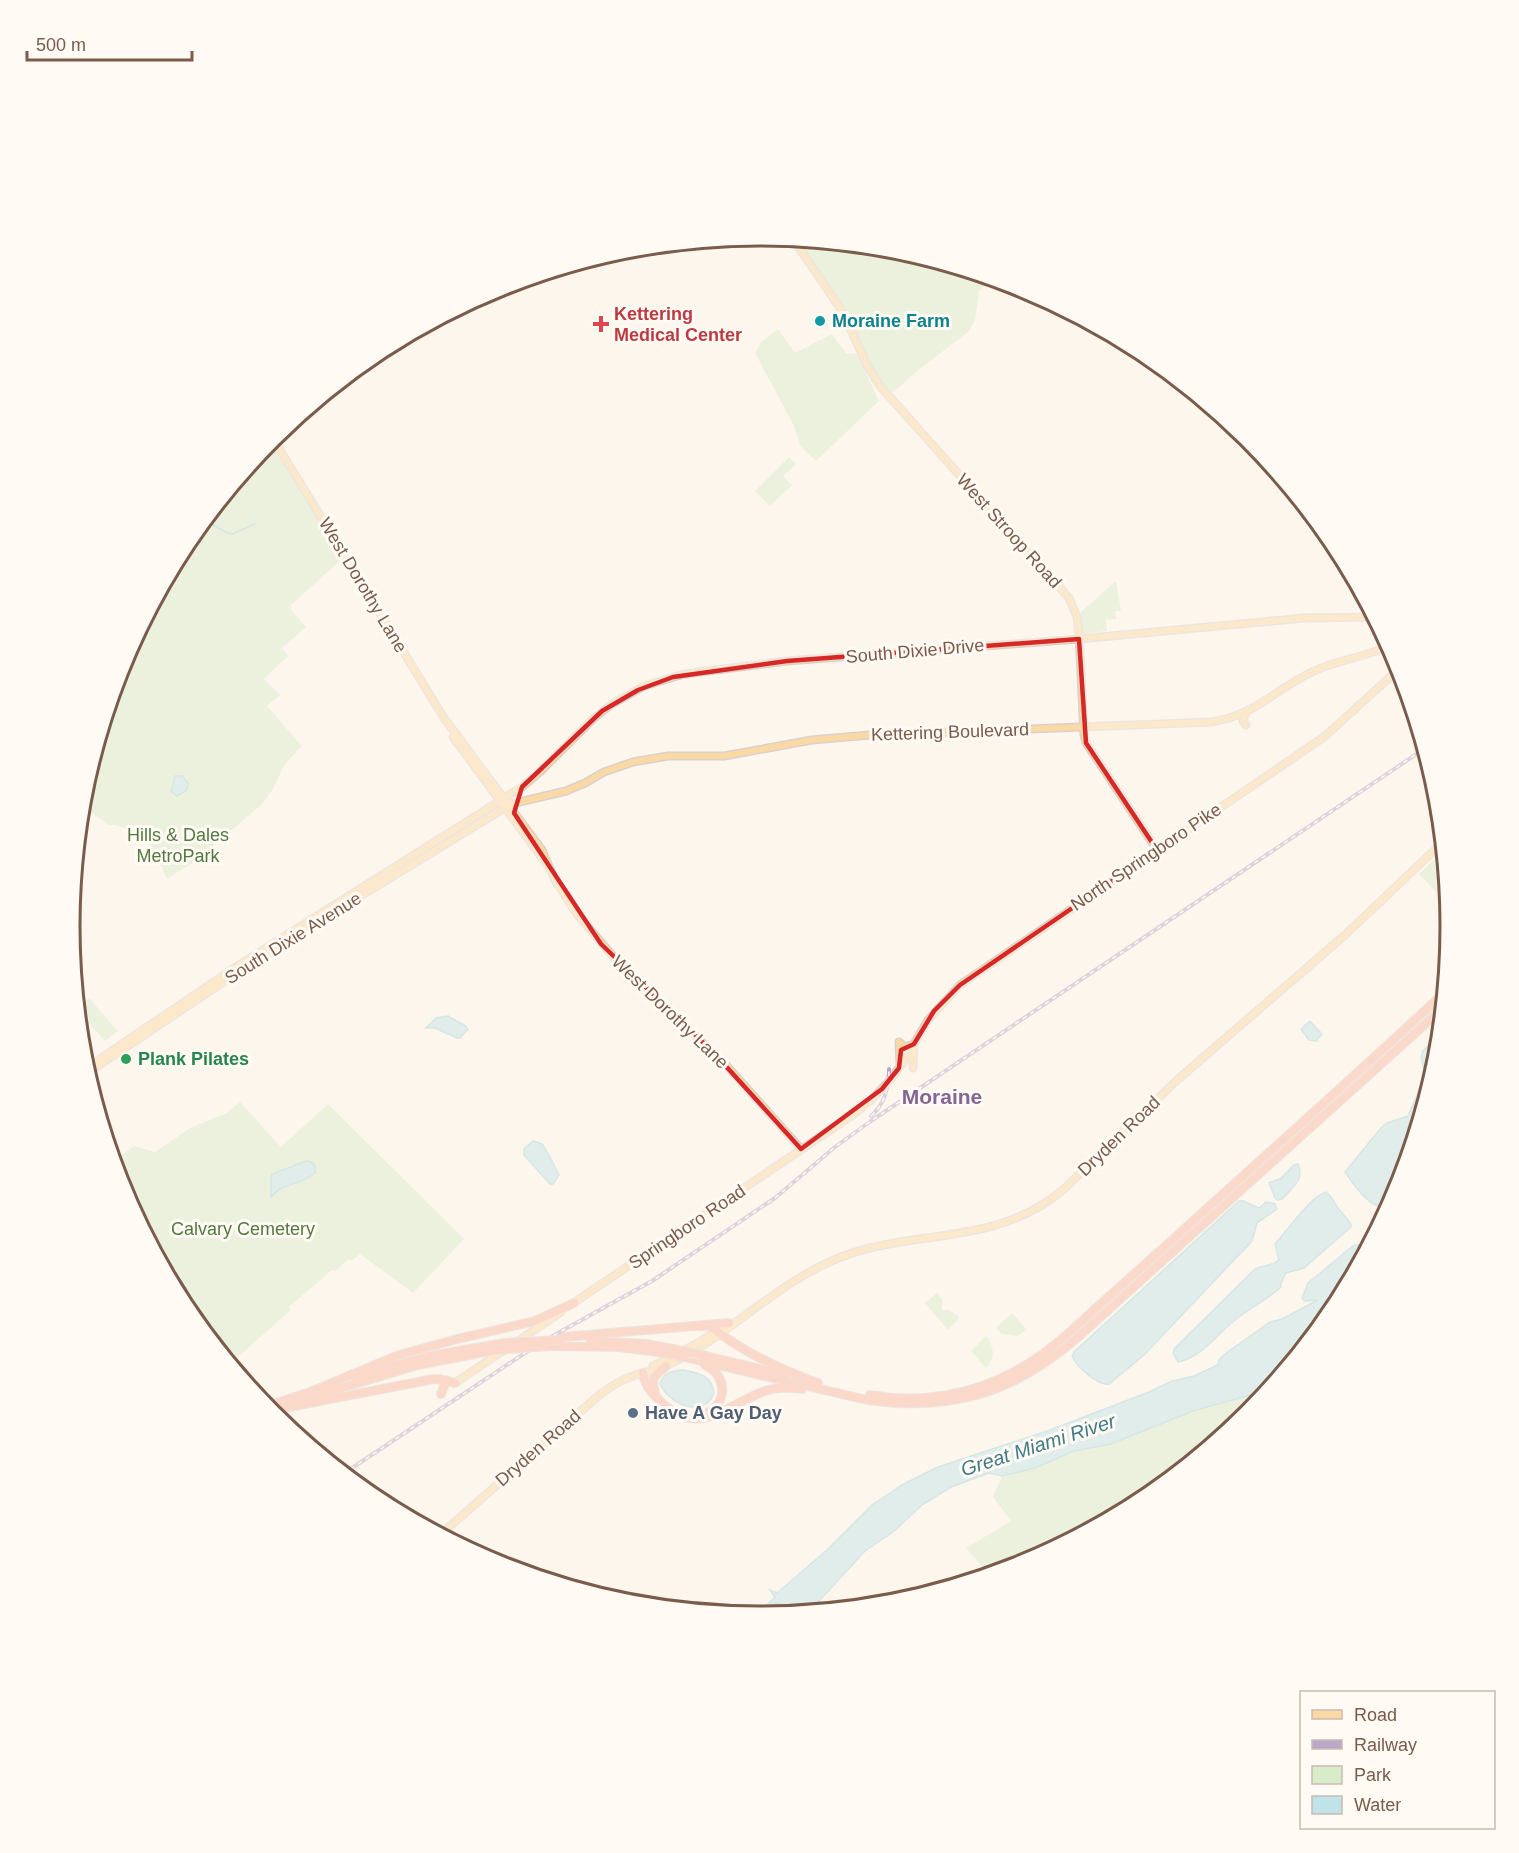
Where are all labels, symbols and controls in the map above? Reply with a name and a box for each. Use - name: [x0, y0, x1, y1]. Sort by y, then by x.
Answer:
- scale bar: [27, 24, 192, 62]
- text: 500 m: [36, 35, 86, 55]
- place label: Kettering Medical Center: [614, 304, 742, 345]
- place label: Moraine Farm: [832, 311, 950, 331]
- marker: Moraine Farm: [813, 314, 827, 328]
- marker: Kettering Medical Center: [592, 315, 610, 333]
- street label: West Stroop Road: [952, 470, 1066, 592]
- street label: West Dorothy Lane: [315, 514, 411, 656]
- street label: South Dixie Drive: [845, 635, 985, 667]
- street label: Kettering Boulevard: [871, 719, 1029, 745]
- street label: North Springboro Pike: [1067, 799, 1225, 915]
- park label: Hills & Dales MetroPark: [127, 825, 229, 866]
- street label: South Dixie Avenue: [221, 888, 365, 988]
- street label: West Dorothy Lane: [608, 951, 732, 1073]
- place label: Plank Pilates: [138, 1049, 249, 1069]
- marker: Plank Pilates: [119, 1052, 133, 1066]
- district label: Moraine: [902, 1085, 982, 1108]
- street label: Dryden Road: [1074, 1092, 1164, 1180]
- street label: Springboro Road: [625, 1181, 749, 1273]
- park label: Calvary Cemetery: [171, 1219, 315, 1239]
- place label: Have A Gay Day: [645, 1403, 782, 1423]
- street label: Dryden Road: [491, 1406, 585, 1490]
- marker: Have A Gay Day: [626, 1406, 640, 1420]
- water label: Great Miami River: [958, 1409, 1119, 1480]
- legend: [1300, 1691, 1495, 1829]
- text: Road: [1354, 1705, 1397, 1725]
- text: Railway: [1354, 1735, 1417, 1755]
- text: Park: [1354, 1765, 1392, 1785]
- text: Water: [1354, 1795, 1401, 1815]

